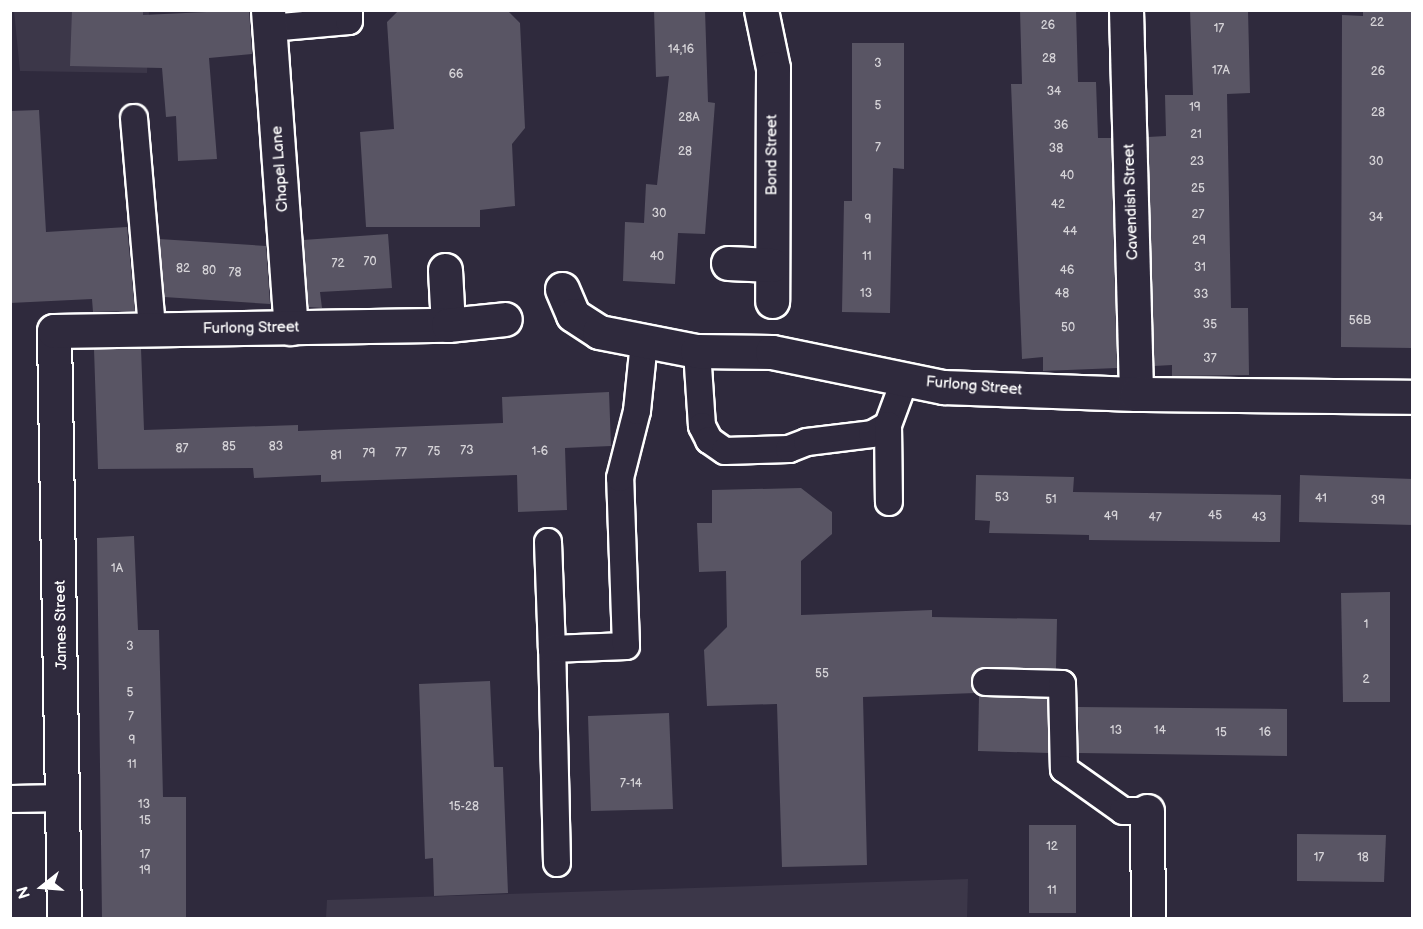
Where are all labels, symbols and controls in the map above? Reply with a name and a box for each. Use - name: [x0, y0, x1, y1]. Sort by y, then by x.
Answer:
- house number: 22: [1370, 16, 1384, 30]
- house number: 26: [1041, 19, 1055, 33]
- house number: 17: [1214, 22, 1224, 36]
- house number: 14,16: [668, 43, 694, 57]
- house number: 28: [1042, 52, 1056, 66]
- house number: 3: [874, 57, 882, 71]
- house number: 17A: [1212, 64, 1230, 78]
- house number: 26: [1371, 65, 1385, 79]
- house number: 66: [449, 68, 463, 82]
- house number: 34: [1047, 85, 1061, 99]
- house number: 5: [875, 99, 881, 113]
- house number: 19: [1189, 101, 1201, 115]
- house number: 28: [1371, 106, 1385, 120]
- house number: 28A: [678, 111, 700, 125]
- street label: Bond Street: [763, 114, 781, 196]
- house number: 36: [1054, 119, 1068, 133]
- street label: Chapel Lane: [268, 125, 292, 213]
- house number: 21: [1190, 128, 1202, 142]
- house number: 7: [875, 141, 881, 155]
- house number: 38: [1049, 142, 1063, 156]
- street label: Cavendish Street: [1120, 143, 1142, 261]
- house number: 28: [678, 145, 692, 159]
- house number: 23: [1190, 155, 1204, 169]
- house number: 30: [1369, 155, 1383, 169]
- house number: 40: [1060, 169, 1074, 183]
- house number: 25: [1191, 182, 1205, 196]
- house number: 42: [1051, 198, 1065, 212]
- house number: 30: [652, 207, 666, 221]
- house number: 27: [1192, 208, 1204, 222]
- house number: 34: [1369, 211, 1383, 225]
- house number: 9: [865, 213, 871, 227]
- house number: 44: [1063, 225, 1077, 239]
- house number: 29: [1192, 234, 1206, 248]
- house number: 40: [650, 250, 664, 264]
- house number: 11: [862, 250, 872, 264]
- house number: 70: [364, 255, 376, 269]
- house number: 72: [332, 257, 344, 271]
- house number: 31: [1194, 261, 1206, 275]
- house number: 82: [176, 262, 190, 276]
- house number: 80: [202, 264, 216, 278]
- house number: 46: [1060, 264, 1074, 278]
- house number: 78: [229, 266, 241, 280]
- house number: 13: [860, 287, 872, 301]
- house number: 48: [1055, 287, 1069, 301]
- house number: 33: [1194, 288, 1208, 302]
- house number: 56B: [1349, 314, 1371, 328]
- street label: Furlong Street: [203, 318, 299, 338]
- house number: 35: [1203, 318, 1217, 332]
- house number: 50: [1061, 321, 1075, 335]
- house number: 37: [1203, 352, 1217, 366]
- street label: Furlong Street: [925, 373, 1023, 399]
- house number: 85: [222, 440, 236, 454]
- house number: 83: [269, 440, 283, 454]
- house number: 87: [176, 442, 188, 456]
- house number: 73: [460, 444, 474, 458]
- house number: 75: [428, 445, 440, 459]
- house number: 1-6: [532, 445, 548, 459]
- house number: 77: [395, 446, 407, 460]
- house number: 79: [363, 447, 375, 461]
- house number: 81: [330, 449, 342, 463]
- house number: 53: [995, 491, 1009, 505]
- house number: 41: [1315, 492, 1327, 506]
- house number: 51: [1045, 493, 1057, 507]
- house number: 39: [1371, 494, 1385, 508]
- house number: 45: [1208, 509, 1222, 523]
- house number: 49: [1104, 510, 1118, 524]
- house number: 47: [1148, 511, 1162, 525]
- house number: 43: [1252, 511, 1266, 525]
- house number: 1A: [111, 562, 123, 576]
- street label: James Street: [51, 580, 71, 670]
- house number: 1: [1364, 618, 1368, 632]
- house number: 3: [126, 640, 134, 654]
- house number: 55: [815, 667, 829, 681]
- house number: 2: [1362, 673, 1370, 687]
- house number: 5: [127, 686, 133, 700]
- house number: 7: [128, 710, 134, 724]
- house number: 13: [1110, 724, 1122, 738]
- house number: 14: [1154, 724, 1166, 738]
- house number: 15: [1215, 726, 1227, 740]
- house number: 16: [1259, 726, 1271, 740]
- house number: 9: [129, 734, 135, 748]
- house number: 11: [127, 758, 137, 772]
- house number: 7-14: [620, 777, 642, 791]
- house number: 13: [138, 798, 150, 812]
- house number: 15-28: [449, 800, 479, 814]
- house number: 15: [139, 814, 151, 828]
- house number: 12: [1046, 840, 1058, 854]
- house number: 17: [140, 848, 150, 862]
- house number: 17: [1314, 851, 1324, 865]
- house number: 18: [1357, 851, 1369, 865]
- north arrow: [12, 857, 72, 917]
- house number: 19: [139, 864, 151, 878]
- text: N: [13, 884, 35, 901]
- house number: 11: [1047, 884, 1057, 898]

